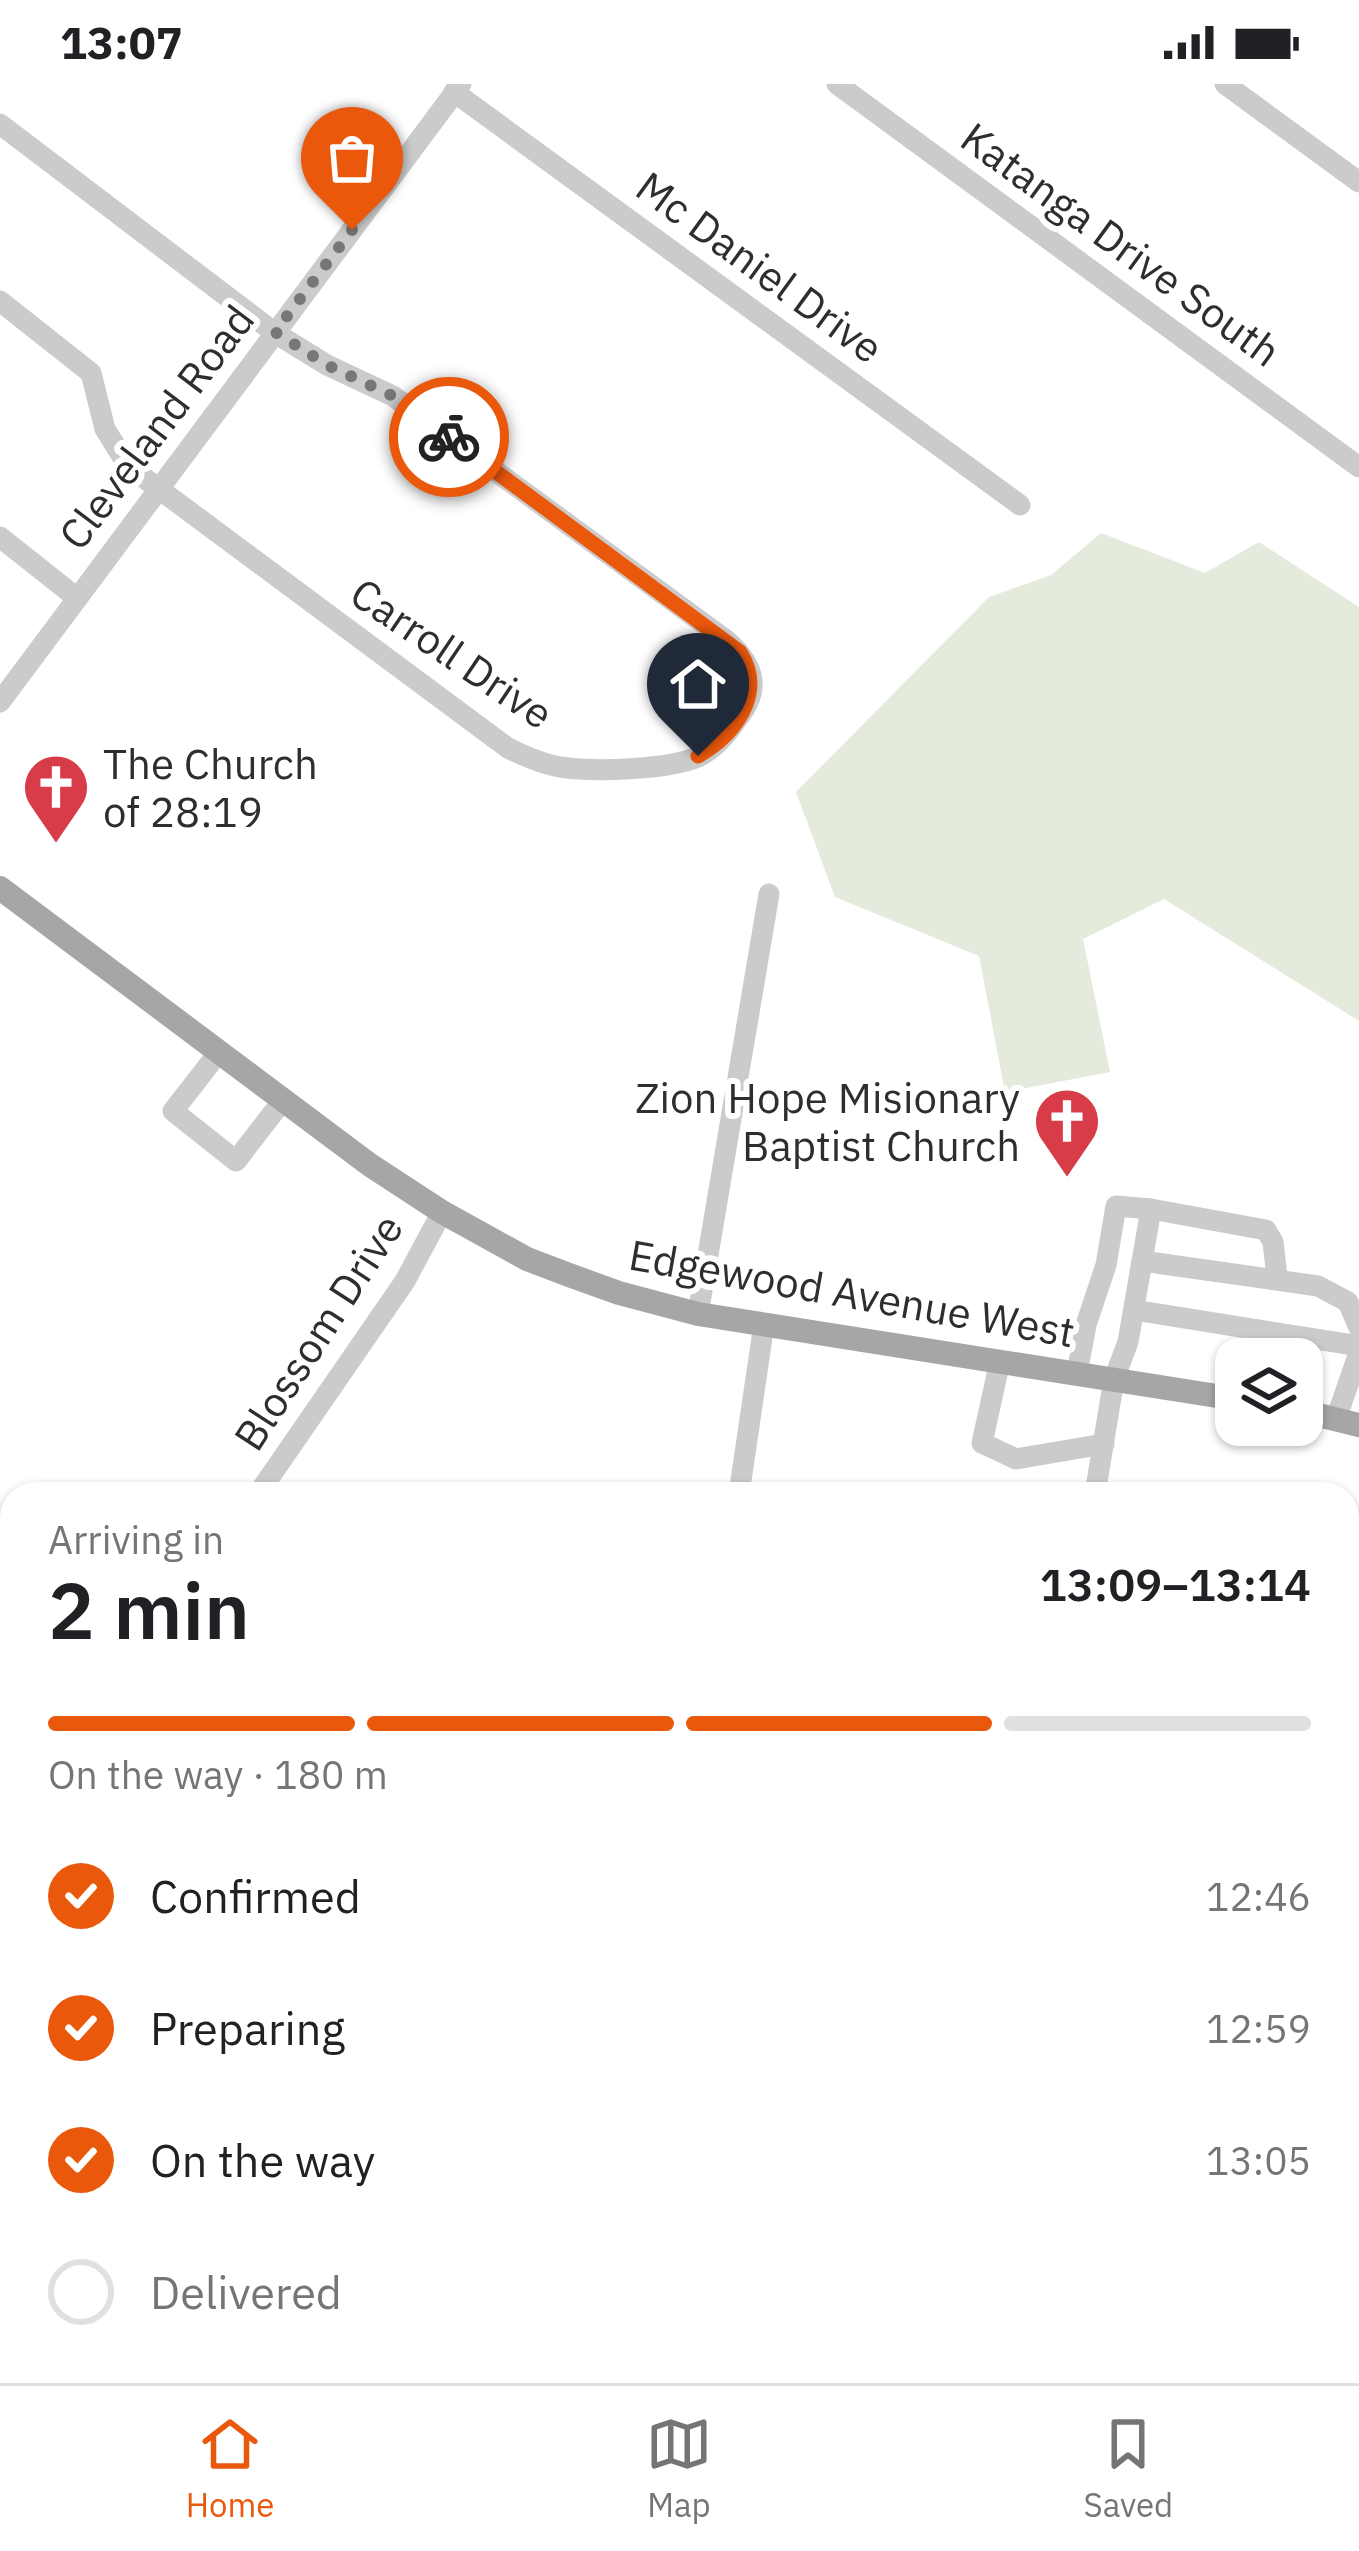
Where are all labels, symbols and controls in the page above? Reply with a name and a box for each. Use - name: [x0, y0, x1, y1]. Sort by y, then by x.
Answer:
- text: 13:07: [60, 13, 183, 71]
- pin: [301, 107, 403, 230]
- street label: Katanga Drive South: [950, 110, 1292, 378]
- icon: bag: [319, 125, 385, 191]
- street label: Mc Daniel Drive: [626, 159, 894, 375]
- street label: Cleveland Road: [46, 294, 266, 560]
- courier: [389, 377, 509, 497]
- icon: bike: [416, 404, 482, 470]
- street label: Carroll Drive: [340, 565, 564, 741]
- pin: [647, 633, 749, 756]
- icon: home: [665, 651, 731, 717]
- place label: The Church of 28:19: [103, 736, 318, 839]
- church icon: The Church of 28:19: [21, 752, 91, 846]
- place label: Zion Hope Misionary Baptist Church: [635, 1070, 1020, 1173]
- church icon: Zion Hope Misionary Baptist Church: [1032, 1086, 1102, 1180]
- street label: Blossom Drive: [221, 1204, 415, 1460]
- street label: Edgewood Avenue West: [625, 1227, 1079, 1359]
- map controls: [1215, 1338, 1323, 1446]
- button: layers: [1215, 1338, 1323, 1446]
- text: Arriving in: [48, 1514, 224, 1565]
- text: 13:09–13:14: [1040, 1555, 1311, 1613]
- text: 2 min: [48, 1559, 250, 1660]
- text: On the way · 180 m: [48, 1749, 388, 1800]
- icon: check: [48, 1863, 114, 1929]
- text: Confirmed: [150, 1867, 361, 1925]
- text: 12:46: [1206, 1871, 1311, 1922]
- icon: check: [48, 1995, 114, 2061]
- text: Preparing: [150, 1999, 345, 2057]
- text: 12:59: [1206, 2003, 1311, 2054]
- icon: check: [48, 2127, 114, 2193]
- text: On the way: [150, 2131, 375, 2189]
- text: 13:05: [1206, 2135, 1311, 2186]
- text: Delivered: [150, 2263, 342, 2321]
- tab: Home: [186, 2411, 274, 2526]
- tab: Map: [646, 2411, 712, 2526]
- tab: Saved: [1083, 2411, 1173, 2526]

